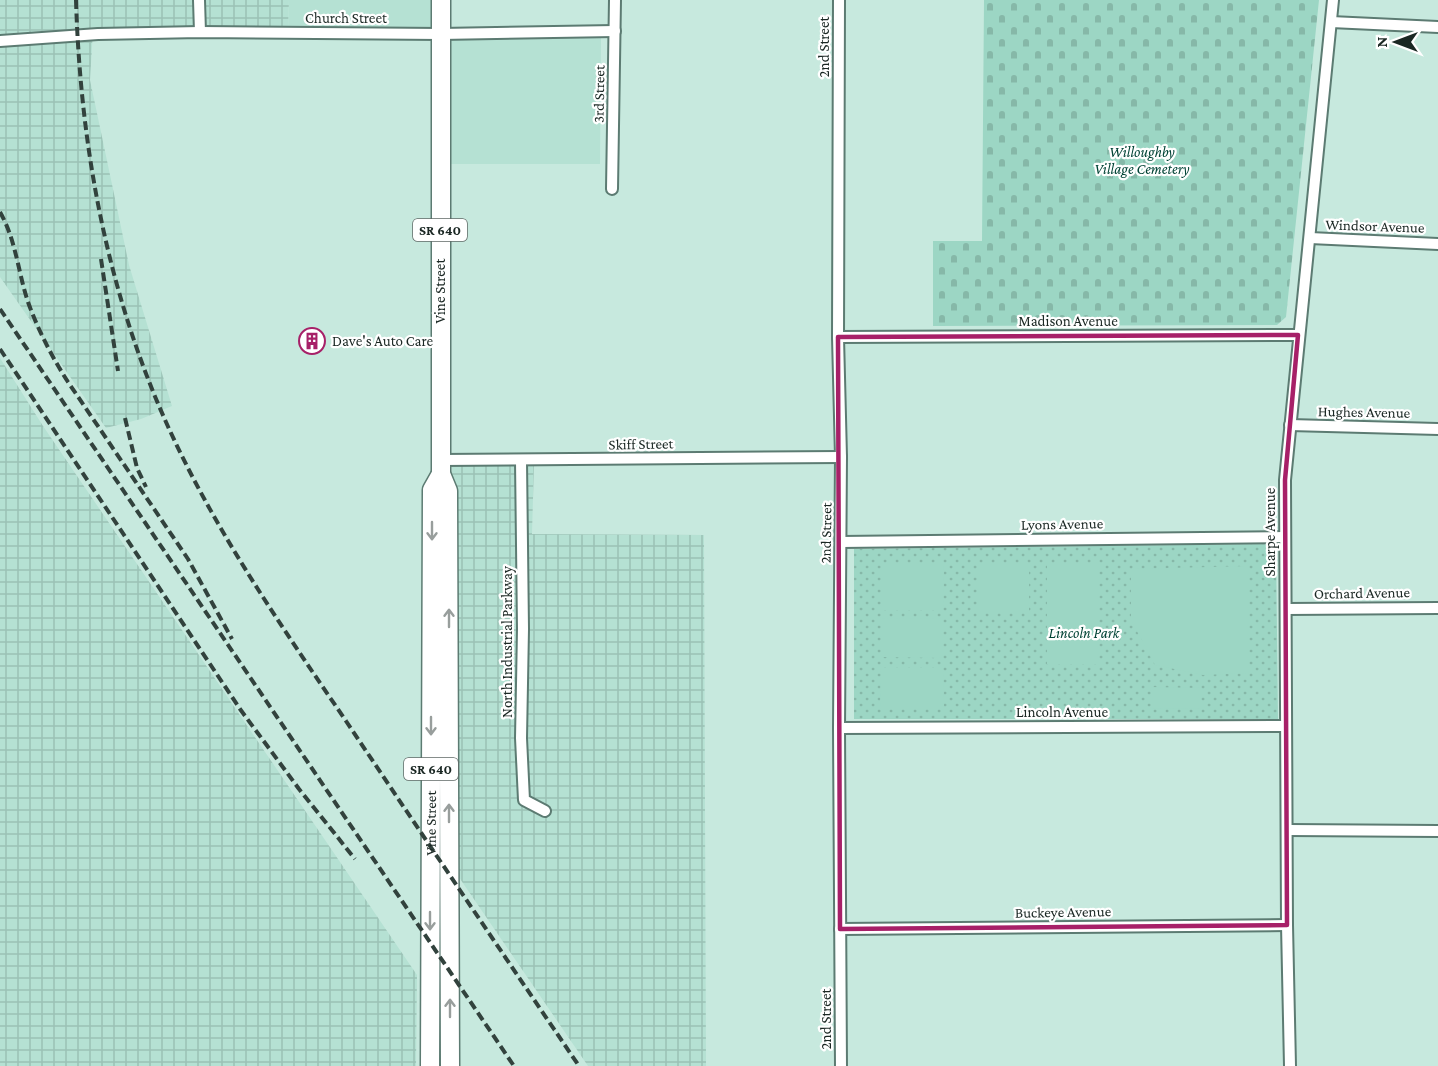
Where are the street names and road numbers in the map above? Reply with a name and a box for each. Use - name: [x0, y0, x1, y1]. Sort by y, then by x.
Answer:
- street label: Church Street: [305, 10, 388, 26]
- street label: 2nd Street: [816, 15, 832, 78]
- street label: 3rd Street: [590, 64, 608, 123]
- street label: Windsor Avenue: [1325, 216, 1425, 236]
- road number: SR 640: [413, 219, 467, 241]
- street label: Vine Street: [432, 258, 448, 323]
- street label: Madison Avenue: [1018, 313, 1118, 329]
- street label: Hughes Avenue: [1318, 403, 1411, 422]
- street label: Skiff Street: [608, 435, 675, 453]
- street label: Sharpe Avenue: [1262, 487, 1279, 576]
- street label: 2nd Street: [817, 501, 835, 564]
- street label: Lyons Avenue: [1021, 515, 1104, 534]
- street label: North Industrial Parkway: [499, 566, 516, 718]
- street label: Orchard Avenue: [1314, 584, 1411, 602]
- street label: Lincoln Avenue: [1016, 704, 1108, 720]
- road number: SR 640: [404, 758, 458, 780]
- street label: Vine Street: [423, 789, 439, 855]
- street label: Buckeye Avenue: [1015, 903, 1112, 922]
- street label: 2nd Street: [818, 987, 834, 1050]

